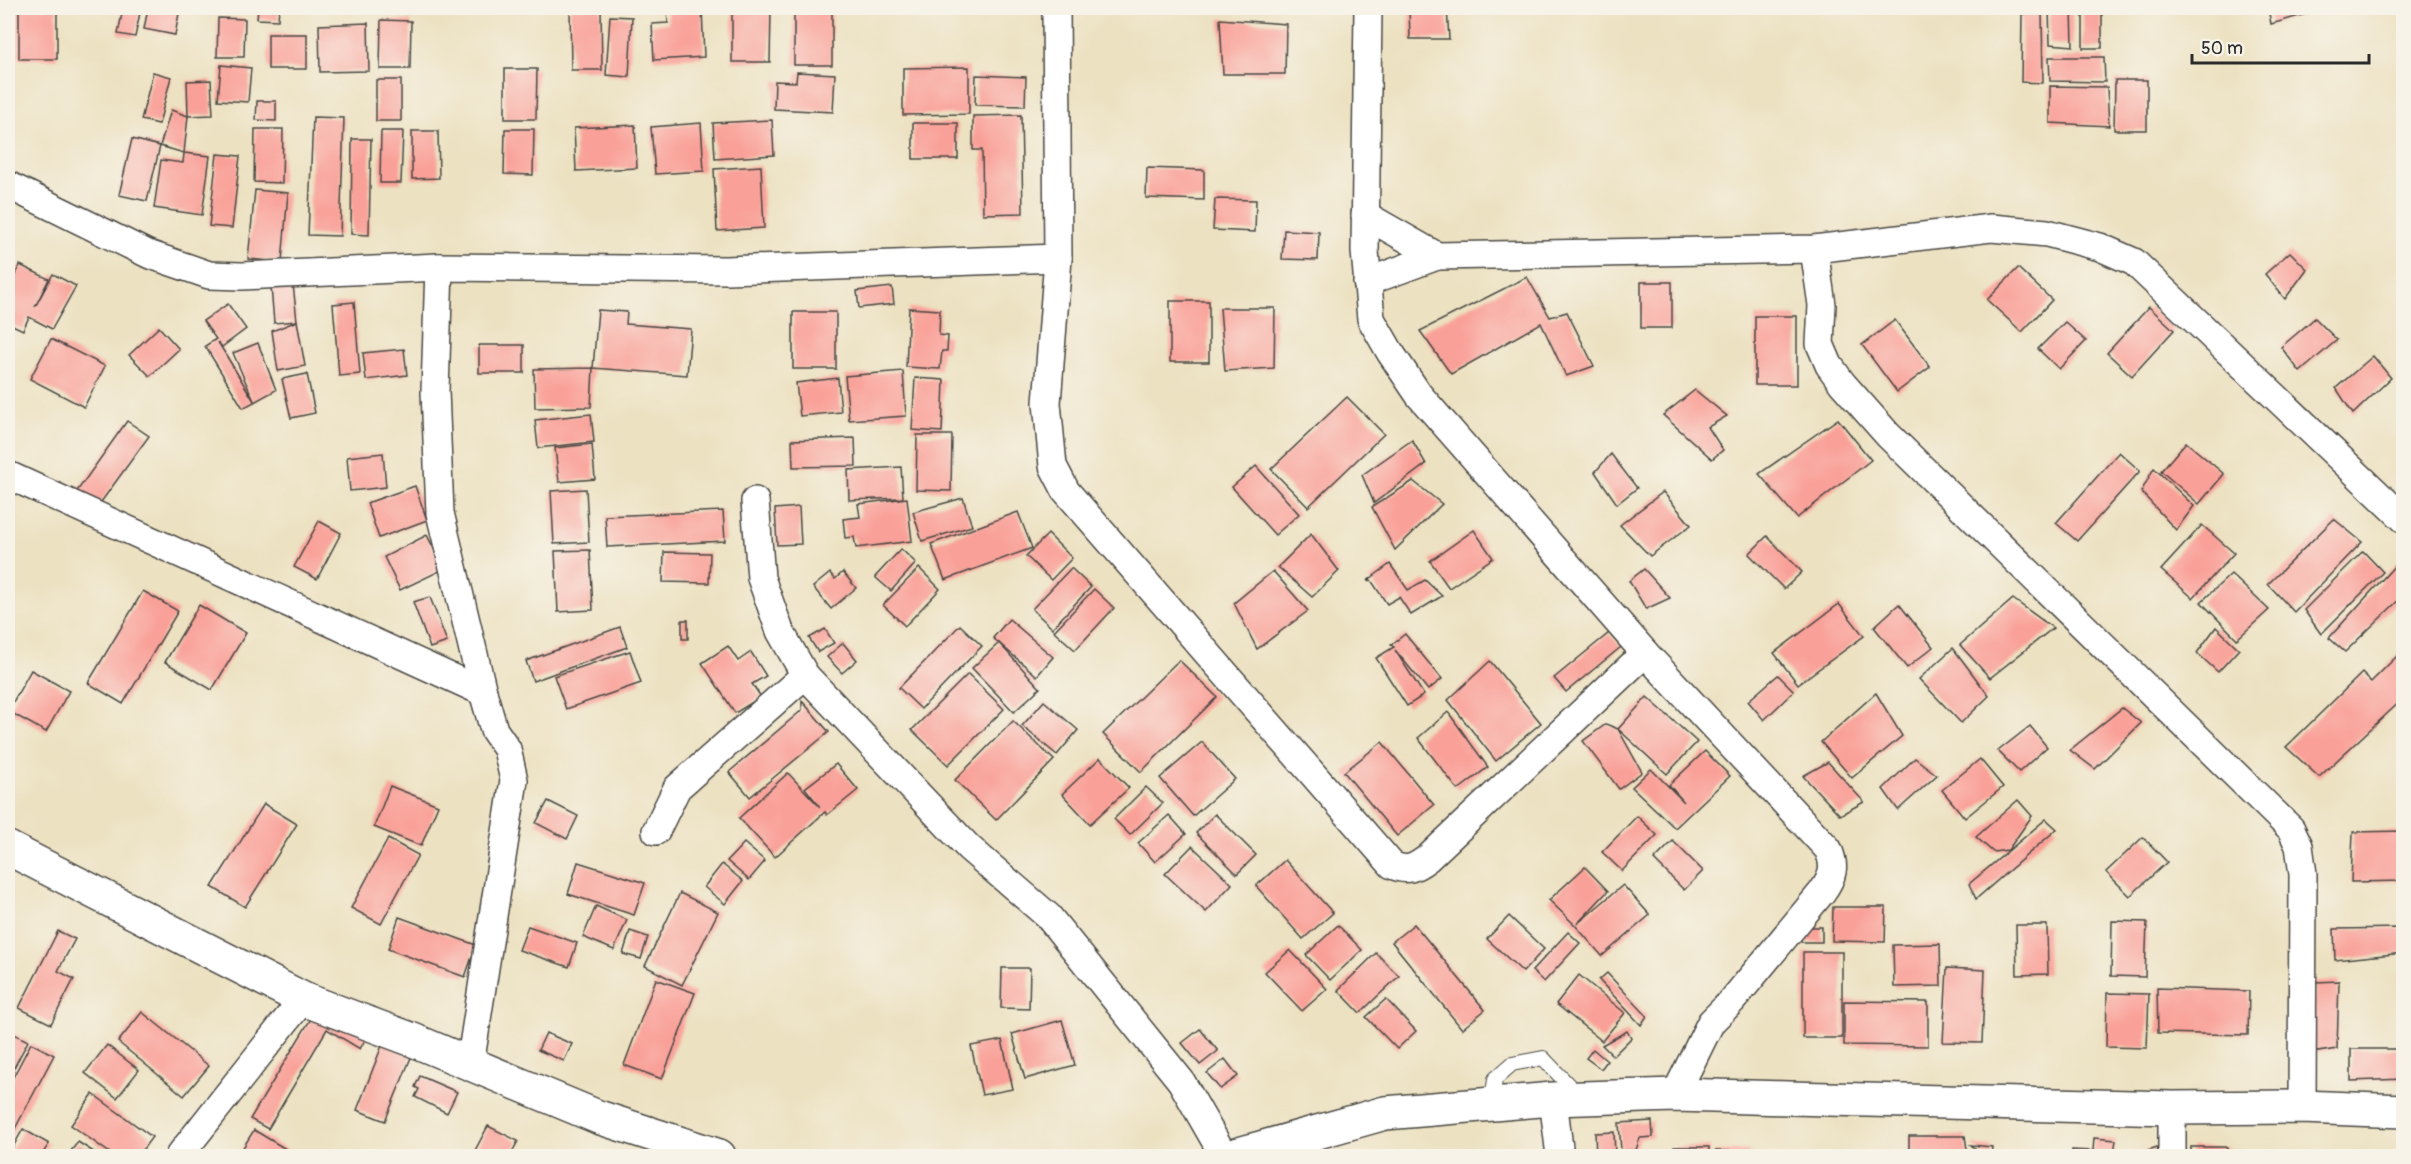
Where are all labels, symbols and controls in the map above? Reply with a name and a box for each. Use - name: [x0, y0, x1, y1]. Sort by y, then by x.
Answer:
- scale bar: [2192, 27, 2369, 65]
- text: 50 m: [2201, 37, 2243, 60]

